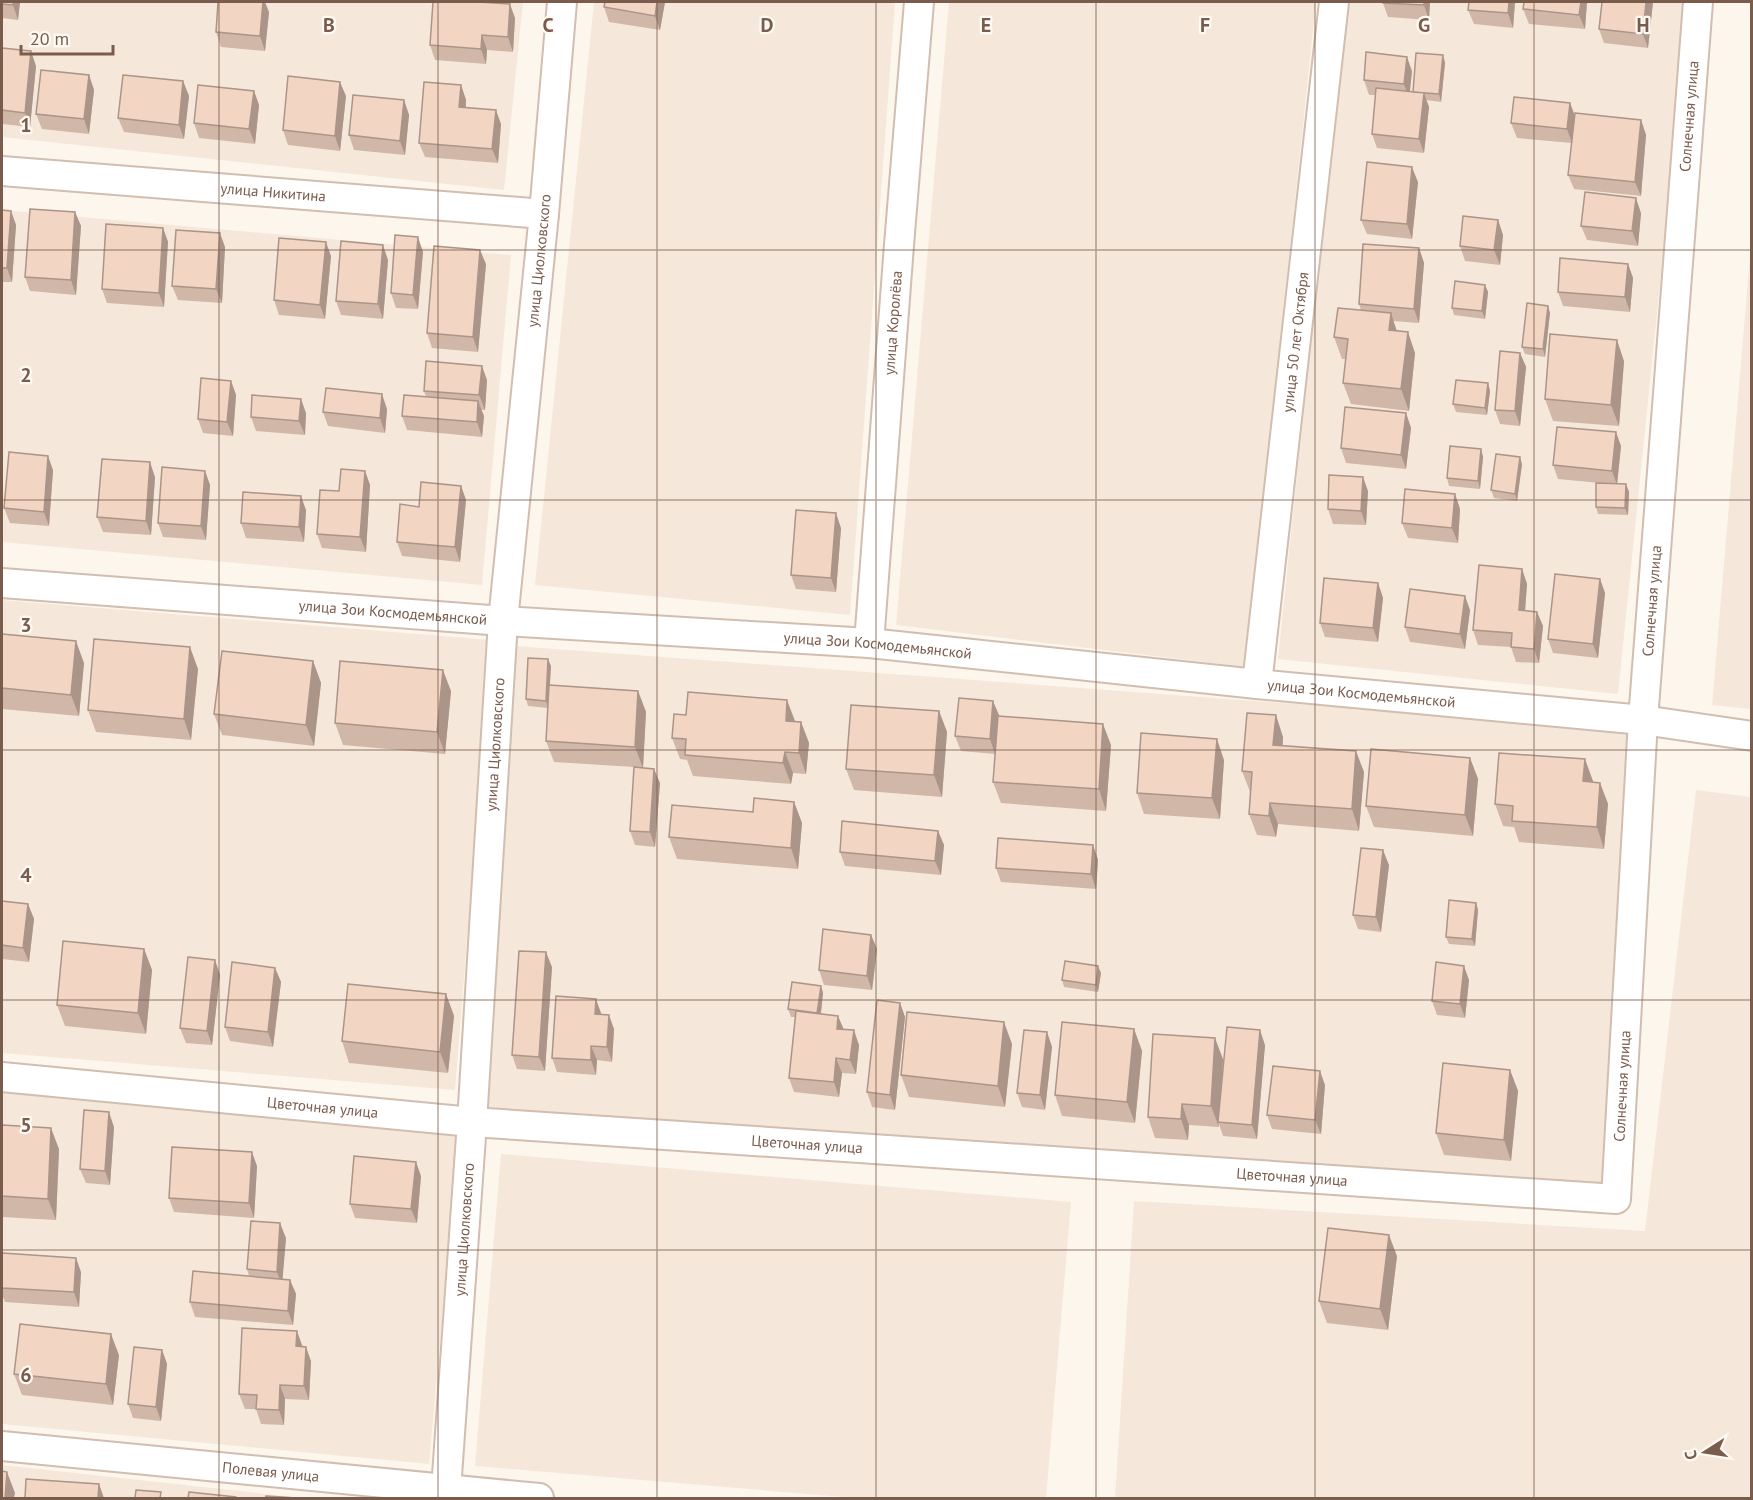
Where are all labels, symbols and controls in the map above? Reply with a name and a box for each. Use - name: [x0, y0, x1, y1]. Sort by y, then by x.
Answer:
- text: B: [323, 12, 335, 38]
- text: C: [542, 12, 554, 38]
- text: D: [761, 12, 774, 38]
- text: E: [981, 12, 991, 38]
- text: F: [1200, 12, 1210, 38]
- text: G: [1418, 12, 1430, 38]
- text: H: [1636, 12, 1650, 38]
- scale bar: [21, 18, 112, 56]
- text: 20 m: [30, 27, 69, 50]
- street label: Солнечная улица: [1675, 60, 1702, 173]
- text: 1: [20, 112, 32, 138]
- street label: улица Никитина: [220, 178, 327, 206]
- street label: улица Циолковского: [523, 193, 555, 328]
- street label: улица Королёва: [879, 270, 906, 376]
- street label: улица 50 лет Октября: [1278, 271, 1312, 413]
- text: 2: [20, 362, 32, 388]
- street label: Солнечная улица: [1638, 544, 1665, 657]
- street label: улица Зои Космодемьянской: [298, 596, 488, 629]
- text: 3: [20, 612, 32, 638]
- street label: улица Зои Космодемьянской: [783, 628, 973, 663]
- street label: улица Зои Космодемьянской: [1266, 675, 1456, 711]
- street label: улица Циолковского: [481, 677, 508, 812]
- text: 4: [20, 862, 32, 888]
- street label: Солнечная улица: [1609, 1030, 1634, 1142]
- street label: Цветочная улица: [266, 1092, 379, 1122]
- text: 5: [20, 1112, 32, 1138]
- street label: Цветочная улица: [751, 1131, 863, 1157]
- street label: улица Циолковского: [450, 1162, 478, 1297]
- street label: Цветочная улица: [1236, 1163, 1348, 1190]
- text: 6: [20, 1362, 32, 1388]
- north arrow: [1675, 1422, 1735, 1482]
- text: С: [1680, 1449, 1701, 1462]
- street label: Полевая улица: [221, 1457, 320, 1486]

